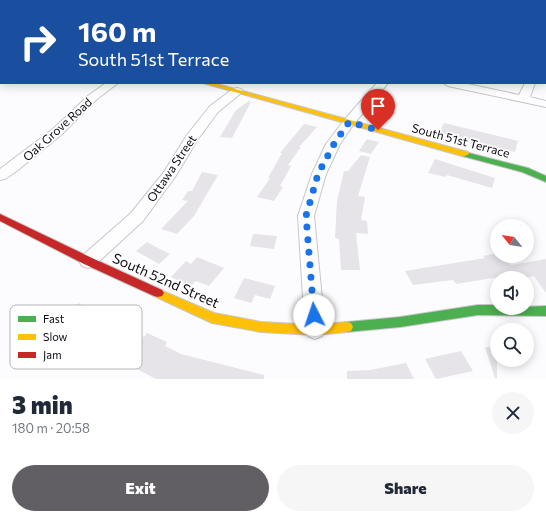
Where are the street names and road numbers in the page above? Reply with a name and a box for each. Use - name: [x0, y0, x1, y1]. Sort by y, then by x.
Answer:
- street label: Oak Grove Road: [20, 94, 94, 164]
- street label: South 51st Terrace: [411, 120, 511, 160]
- street label: Ottawa Street: [143, 132, 199, 204]
- street label: South 52nd Street: [110, 249, 222, 311]

